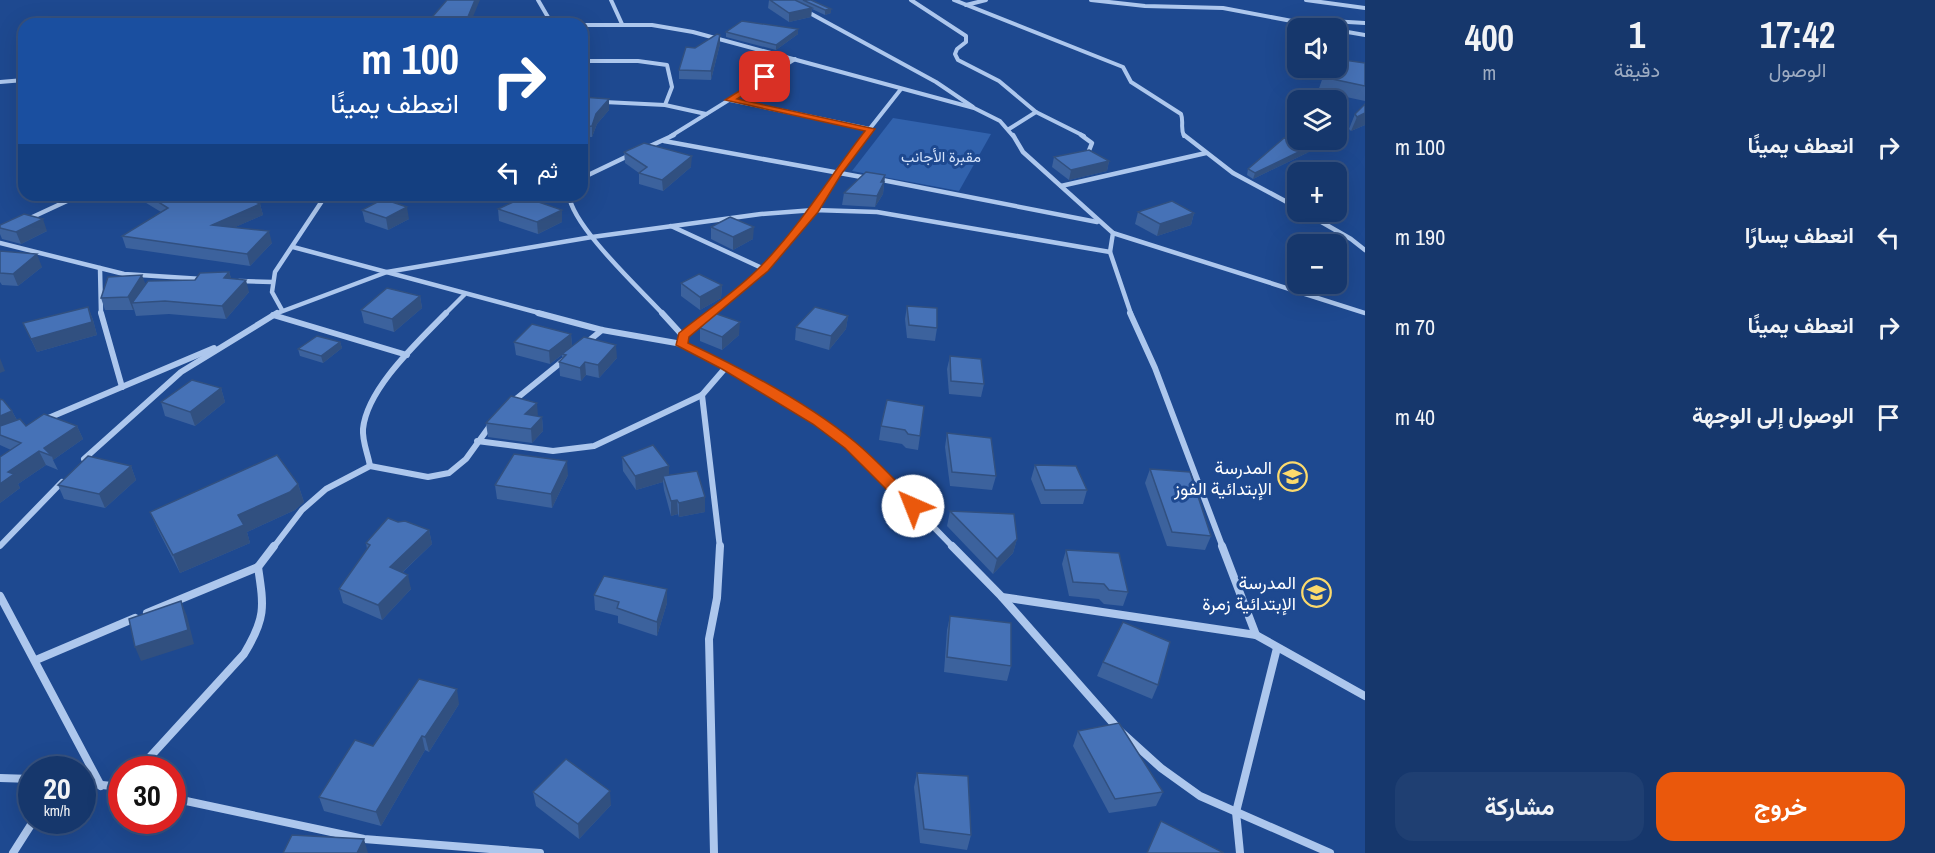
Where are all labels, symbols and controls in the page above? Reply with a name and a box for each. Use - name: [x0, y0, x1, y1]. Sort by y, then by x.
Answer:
- text: 1: [1629, 11, 1645, 59]
- text: 17:42: [1760, 11, 1835, 59]
- text: 400: [1465, 14, 1514, 62]
- map controls: [1287, 18, 1347, 294]
- button: sound: [1287, 18, 1347, 78]
- text: 100 m: [361, 31, 459, 87]
- icon: right: [480, 42, 558, 120]
- pin: [739, 51, 790, 102]
- text: دقيقة: [1614, 56, 1660, 83]
- text: الوصول: [1769, 56, 1826, 83]
- text: m: [1483, 59, 1496, 86]
- icon: arrive: [748, 60, 781, 93]
- text: انعطف يمينًا: [330, 85, 459, 121]
- button: layers: [1287, 90, 1347, 150]
- text: انعطف يمينًا: [1748, 130, 1854, 160]
- icon: right: [1872, 131, 1905, 164]
- text: 100 m: [1395, 132, 1445, 162]
- park label: مقبرة الأجانب: [901, 146, 981, 167]
- text: ثم: [537, 155, 558, 185]
- icon: left: [492, 156, 525, 189]
- button: +: [1287, 162, 1347, 222]
- text: انعطف يسارًا: [1745, 220, 1854, 250]
- icon: left: [1872, 221, 1905, 254]
- text: 190 m: [1395, 222, 1445, 252]
- button: −: [1287, 234, 1347, 294]
- text: انعطف يمينًا: [1748, 310, 1854, 340]
- icon: right: [1872, 311, 1905, 344]
- text: 70 m: [1395, 312, 1435, 342]
- text: الوصول إلى الوجهة: [1692, 400, 1854, 430]
- icon: arrive: [1872, 401, 1905, 434]
- text: 40 m: [1395, 402, 1435, 432]
- place label: المدرسة الإبتدائية الفوز: [1173, 455, 1272, 501]
- school or university icon: المدرسة الإبتدائية الفوز: [1277, 461, 1309, 493]
- position arrow: [881, 474, 945, 538]
- place label: المدرسة الإبتدائية زمرة: [1202, 570, 1296, 616]
- school or university icon: المدرسة الإبتدائية زمرة: [1301, 576, 1333, 608]
- speed limit sign: 30: [108, 756, 186, 834]
- text: 20: [43, 768, 71, 808]
- button: مشاركة: [1395, 772, 1644, 841]
- button: خروج: [1656, 772, 1905, 841]
- text: km/h: [44, 800, 70, 821]

